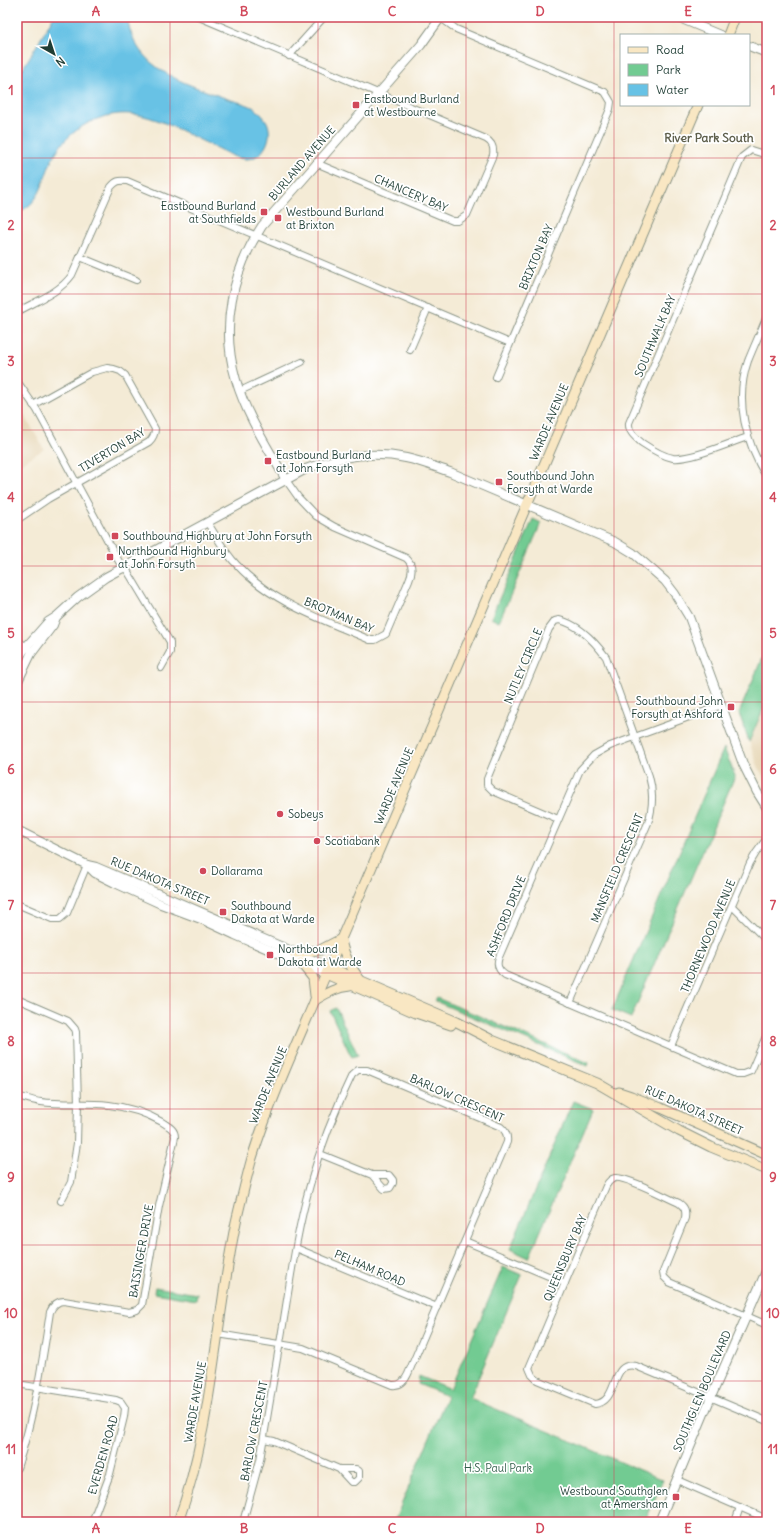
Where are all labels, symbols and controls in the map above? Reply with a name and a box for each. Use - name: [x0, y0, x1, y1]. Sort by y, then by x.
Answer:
- text: A: [92, 3, 101, 20]
- text: B: [240, 3, 249, 20]
- text: C: [388, 3, 397, 20]
- text: D: [535, 3, 545, 20]
- text: E: [684, 3, 692, 20]
- north arrow: [34, 34, 74, 74]
- legend: [620, 34, 750, 106]
- text: Road: [656, 42, 684, 57]
- text: N: [53, 54, 68, 70]
- text: Park: [656, 62, 681, 77]
- text: 1: [8, 82, 14, 99]
- text: Water: [656, 82, 689, 97]
- text: 1: [770, 82, 776, 99]
- place label: Eastbound Burland at Westbourne: [364, 92, 460, 119]
- marker: Eastbound Burland at Westbourne: [351, 100, 361, 110]
- street label: BURLAND AVENUE: [266, 123, 338, 203]
- district label: River Park South: [664, 130, 754, 145]
- street label: CHANCERY BAY: [372, 171, 450, 215]
- place label: Eastbound Burland at Southfields: [161, 199, 257, 226]
- place label: Westbound Burland at Brixton: [286, 205, 385, 232]
- marker: Eastbound Burland at Southfields: [259, 207, 269, 217]
- marker: Westbound Burland at Brixton: [273, 213, 283, 223]
- text: 2: [7, 217, 15, 234]
- text: 2: [769, 217, 777, 234]
- street label: BRIXTON BAY: [516, 222, 556, 292]
- street label: SOUTHWALK BAY: [631, 293, 679, 379]
- text: 3: [7, 353, 15, 370]
- text: 3: [769, 353, 777, 370]
- street label: WARDE AVENUE: [526, 381, 572, 463]
- street label: TIVERTON BAY: [76, 425, 148, 475]
- place label: Eastbound Burland at John Forsyth: [276, 448, 372, 475]
- marker: Eastbound Burland at John Forsyth: [263, 456, 273, 466]
- place label: Southbound John Forsyth at Warde: [507, 469, 594, 496]
- marker: Southbound John Forsyth at Warde: [494, 477, 504, 487]
- text: 4: [7, 489, 15, 506]
- text: 4: [769, 489, 777, 506]
- place label: Southbound Highbury at John Forsyth: [123, 529, 312, 543]
- marker: Southbound Highbury at John Forsyth: [110, 531, 120, 541]
- place label: Northbound Highbury at John Forsyth: [118, 544, 226, 571]
- marker: Northbound Highbury at John Forsyth: [105, 552, 115, 562]
- street label: BROTMAN BAY: [302, 594, 376, 636]
- text: 5: [7, 625, 15, 642]
- text: 5: [769, 625, 777, 642]
- street label: NUTLEY CIRCLE: [501, 626, 545, 706]
- place label: Southbound John Forsyth at Ashford: [631, 694, 724, 721]
- marker: Southbound John Forsyth at Ashford: [726, 702, 736, 712]
- street label: WARDE AVENUE: [371, 745, 417, 827]
- text: 6: [7, 761, 15, 778]
- text: 6: [769, 761, 777, 778]
- place label: Sobeys: [288, 807, 324, 821]
- marker: Sobeys: [275, 809, 285, 819]
- street label: MANSFIELD CRESCENT: [588, 811, 646, 925]
- place label: Scotiabank: [325, 834, 380, 848]
- marker: Scotiabank: [312, 836, 322, 846]
- street label: RUE DAKOTA STREET: [109, 854, 212, 908]
- place label: Dollarama: [211, 864, 263, 878]
- marker: Dollarama: [198, 866, 208, 876]
- street label: ASHFORD DRIVE: [483, 873, 529, 959]
- street label: THORNEWOOD AVENUE: [678, 877, 738, 995]
- text: 7: [8, 897, 15, 914]
- text: 7: [770, 897, 777, 914]
- place label: Southbound Dakota at Warde: [231, 899, 315, 926]
- marker: Southbound Dakota at Warde: [218, 907, 228, 917]
- place label: Northbound Dakota at Warde: [278, 942, 362, 969]
- marker: Northbound Dakota at Warde: [265, 950, 275, 960]
- text: 8: [7, 1033, 15, 1050]
- text: 8: [769, 1033, 777, 1050]
- street label: WARDE AVENUE: [246, 1044, 290, 1126]
- street label: BARLOW CRESCENT: [408, 1071, 506, 1125]
- street label: RUE DAKOTA STREET: [643, 1082, 745, 1138]
- text: 9: [7, 1169, 15, 1186]
- text: 9: [769, 1169, 777, 1186]
- street label: BAISINGER DRIVE: [126, 1203, 156, 1299]
- street label: QUEENSBURY BAY: [540, 1213, 590, 1303]
- street label: PELHAM ROAD: [332, 1247, 408, 1289]
- text: 10: [4, 1305, 18, 1322]
- text: 10: [766, 1305, 780, 1322]
- street label: SOUTHGLEN BOULEVARD: [670, 1328, 734, 1454]
- street label: WARDE AVENUE: [181, 1360, 209, 1444]
- street label: BARLOW CRESCENT: [237, 1380, 271, 1482]
- street label: EVERDEN ROAD: [85, 1414, 121, 1496]
- text: 11: [6, 1441, 16, 1458]
- text: 11: [768, 1441, 778, 1458]
- park label: H.S. Paul Park: [464, 1461, 532, 1475]
- place label: Westbound Southglen at Amersham: [560, 1484, 668, 1511]
- marker: Westbound Southglen at Amersham: [671, 1492, 681, 1502]
- text: A: [92, 1520, 101, 1537]
- text: B: [240, 1520, 249, 1537]
- text: C: [388, 1520, 397, 1537]
- text: D: [535, 1520, 545, 1537]
- text: E: [684, 1520, 692, 1537]

